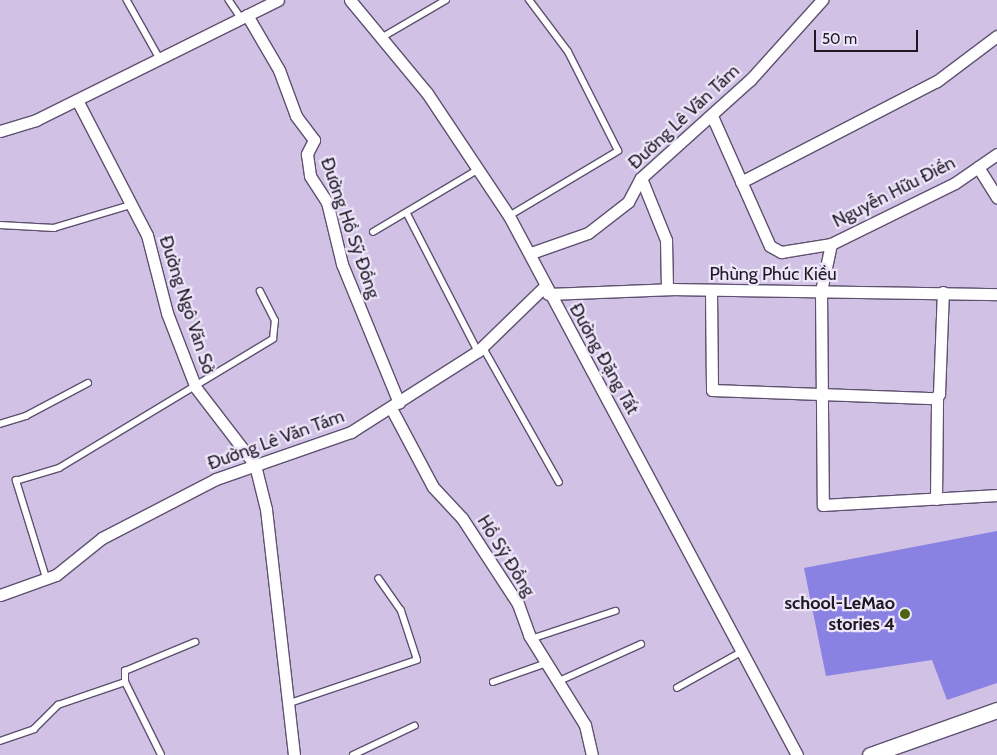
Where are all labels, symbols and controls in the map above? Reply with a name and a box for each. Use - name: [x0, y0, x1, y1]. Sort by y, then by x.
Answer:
- scale bar: [817, 20, 921, 52]
- text: 50 m: [822, 30, 857, 48]
- street label: Đường Lê Văn Tám: [624, 60, 744, 174]
- street label: Nguyễn Hữu Điền: [829, 152, 959, 232]
- street label: Đường Hồ Sỹ Đồng: [316, 155, 384, 301]
- street label: Đường Ngô Văn Sở: [154, 233, 220, 377]
- street label: Phùng Phúc Kiều: [709, 263, 837, 285]
- street label: Đường Đặng Tất: [565, 300, 643, 418]
- street label: Đường Lê Văn Tám: [205, 405, 347, 475]
- street label: Hồ Sỹ Đồng: [473, 511, 539, 601]
- place label: school-LeMao stories 4: [784, 593, 895, 636]
- marker: school-LeMao stories 4: [899, 608, 911, 620]

